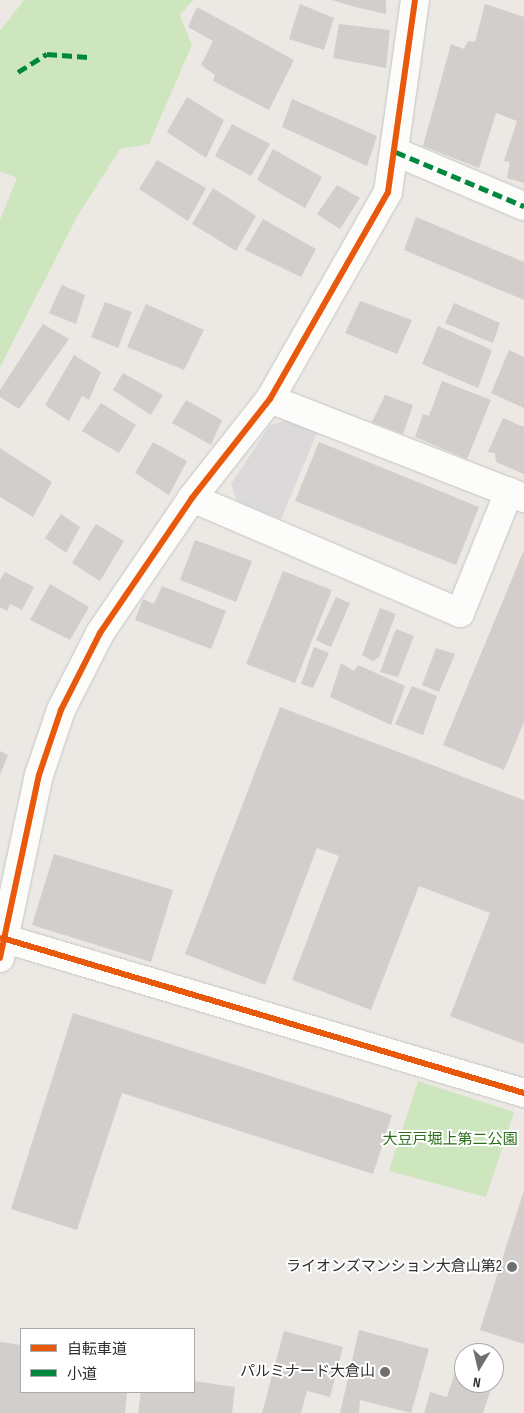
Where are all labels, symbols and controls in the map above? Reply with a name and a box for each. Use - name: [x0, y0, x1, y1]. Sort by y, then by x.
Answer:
- park label: 大豆戸堀上第二公園: [383, 1131, 517, 1149]
- place label: ライオンズマンション大倉山第2: [286, 1258, 502, 1276]
- marker: ライオンズマンション大倉山第2: [506, 1261, 518, 1273]
- legend: [20, 1328, 195, 1393]
- text: 自転車道: [67, 1340, 127, 1359]
- north arrow: [454, 1343, 504, 1393]
- place label: パルミナード大倉山: [240, 1363, 375, 1381]
- text: 小道: [67, 1365, 97, 1384]
- marker: パルミナード大倉山: [379, 1366, 391, 1378]
- text: N: [472, 1373, 482, 1391]

